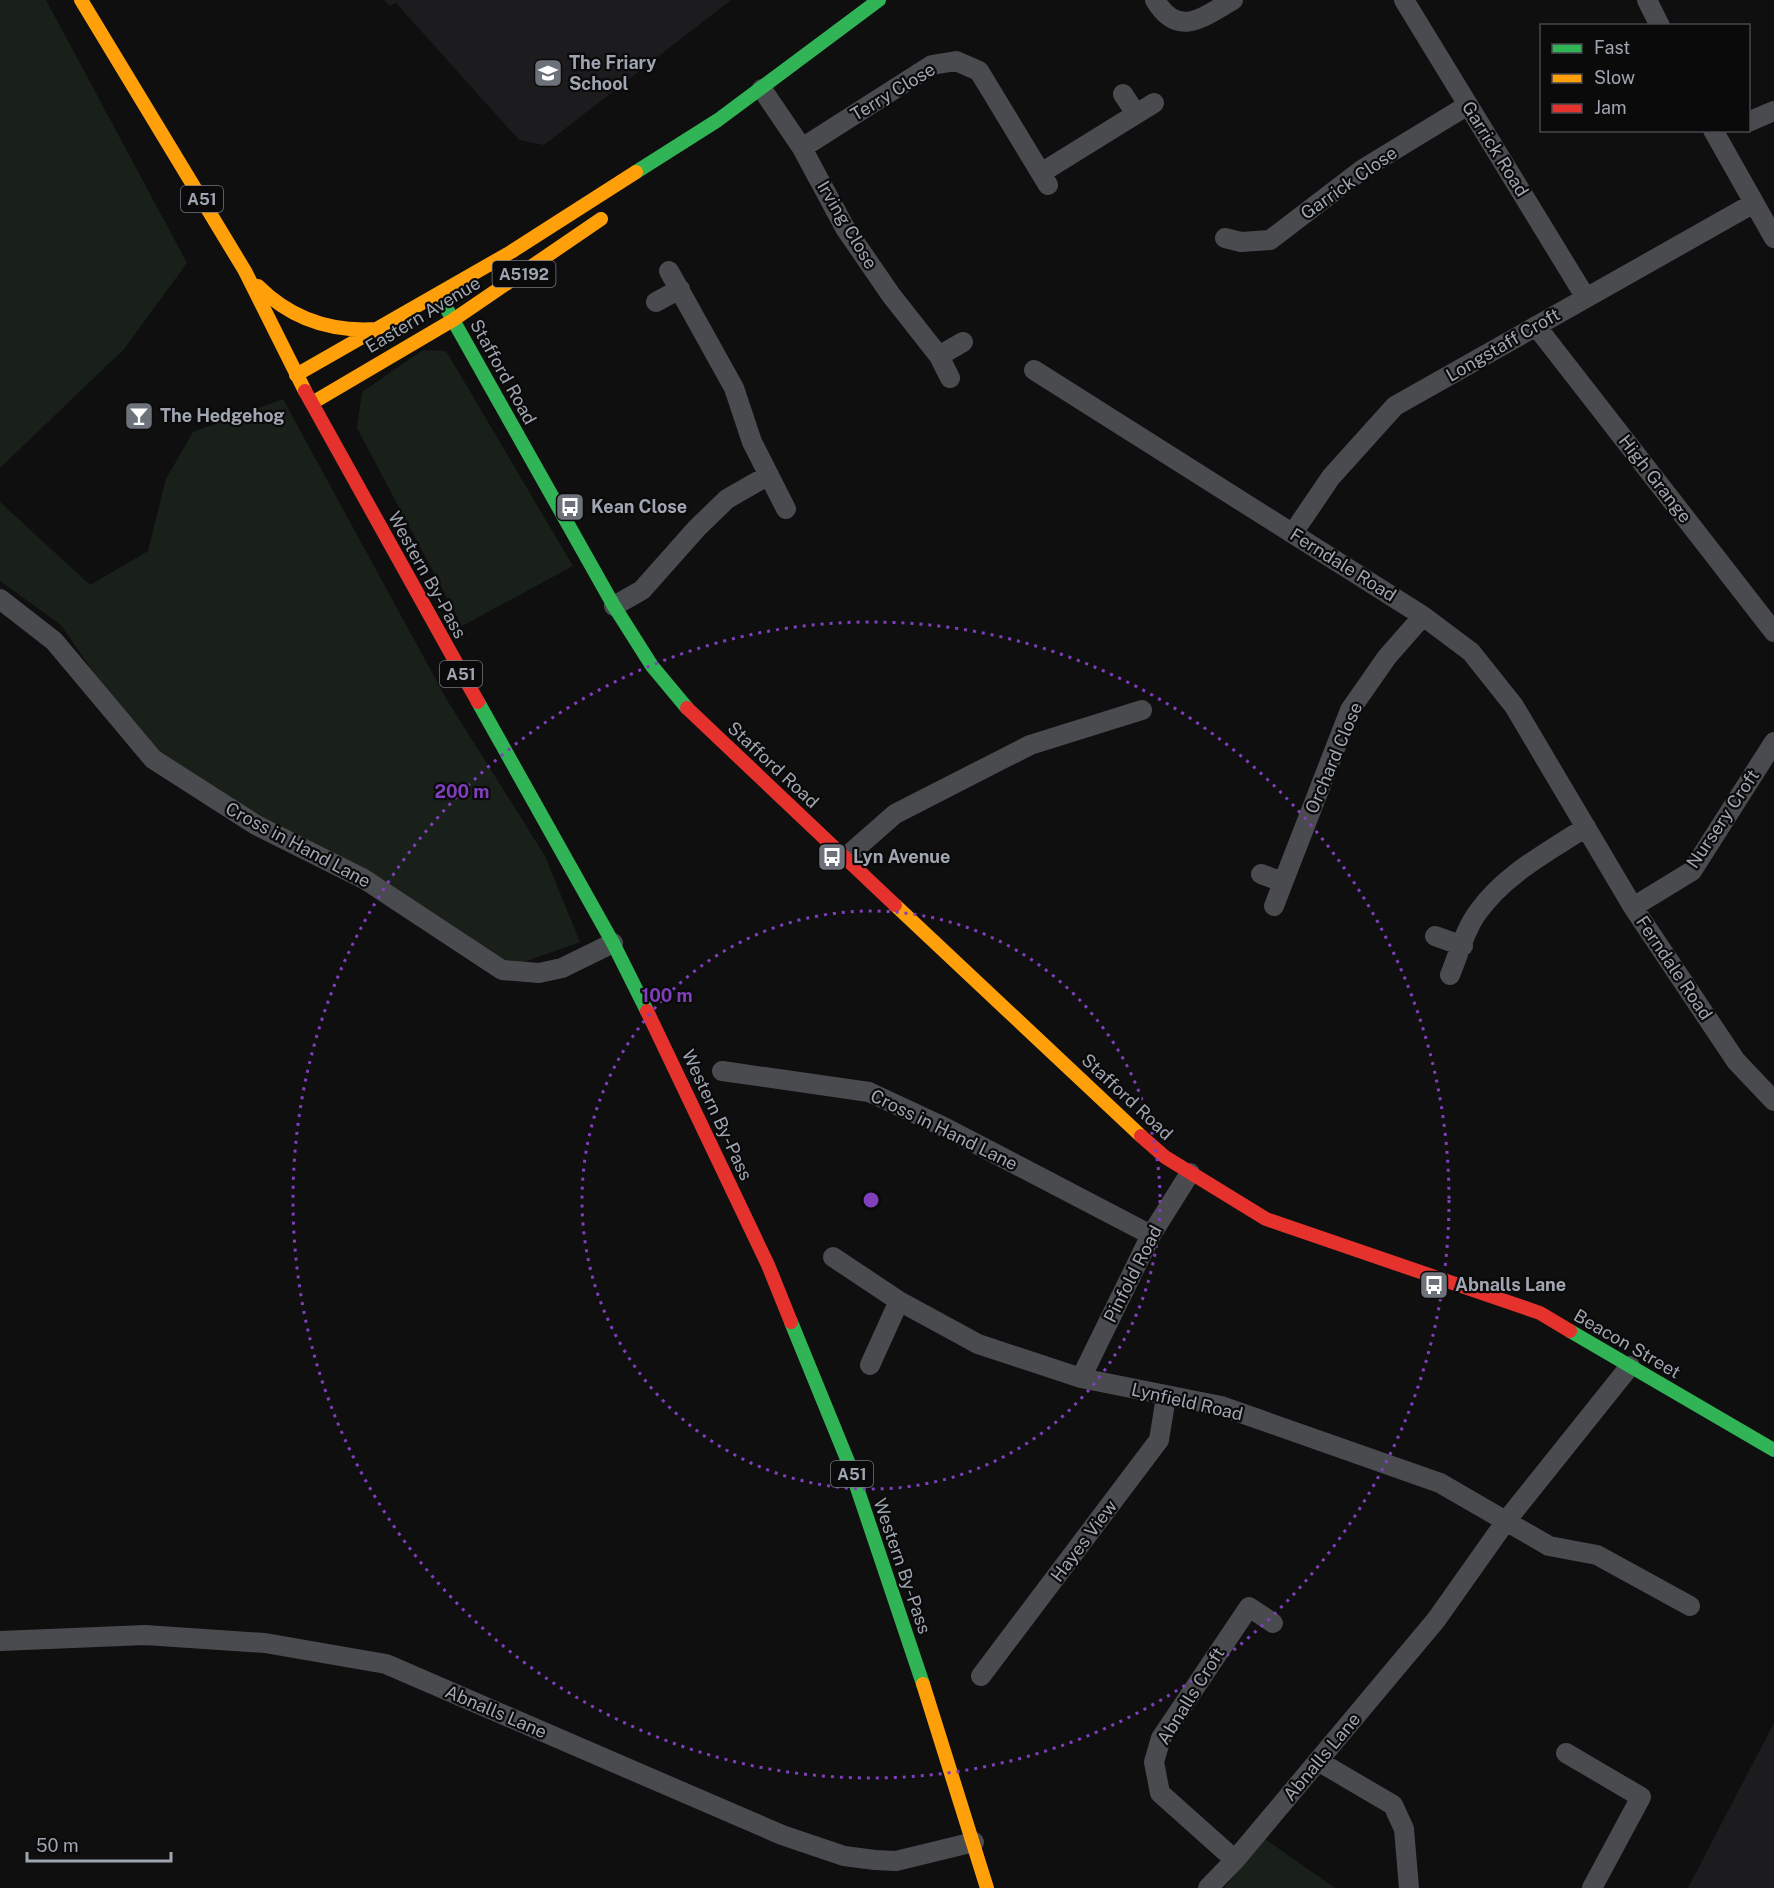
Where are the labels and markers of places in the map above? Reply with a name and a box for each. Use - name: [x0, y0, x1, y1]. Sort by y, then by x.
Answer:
- place label: The Friary School: [569, 52, 656, 94]
- school or university icon: The Friary School: [532, 57, 564, 89]
- bar icon: The Hedgehog: [123, 400, 155, 432]
- place label: The Hedgehog: [160, 405, 285, 426]
- bus stop icon: Kean Close: [554, 491, 586, 523]
- place label: Kean Close: [591, 496, 687, 517]
- bus stop icon: Lyn Avenue: [816, 841, 848, 873]
- place label: Lyn Avenue: [853, 846, 950, 867]
- centre of rings: [861, 1190, 881, 1210]
- bus stop icon: Abnalls Lane: [1418, 1269, 1450, 1301]
- place label: Abnalls Lane: [1455, 1274, 1566, 1295]

